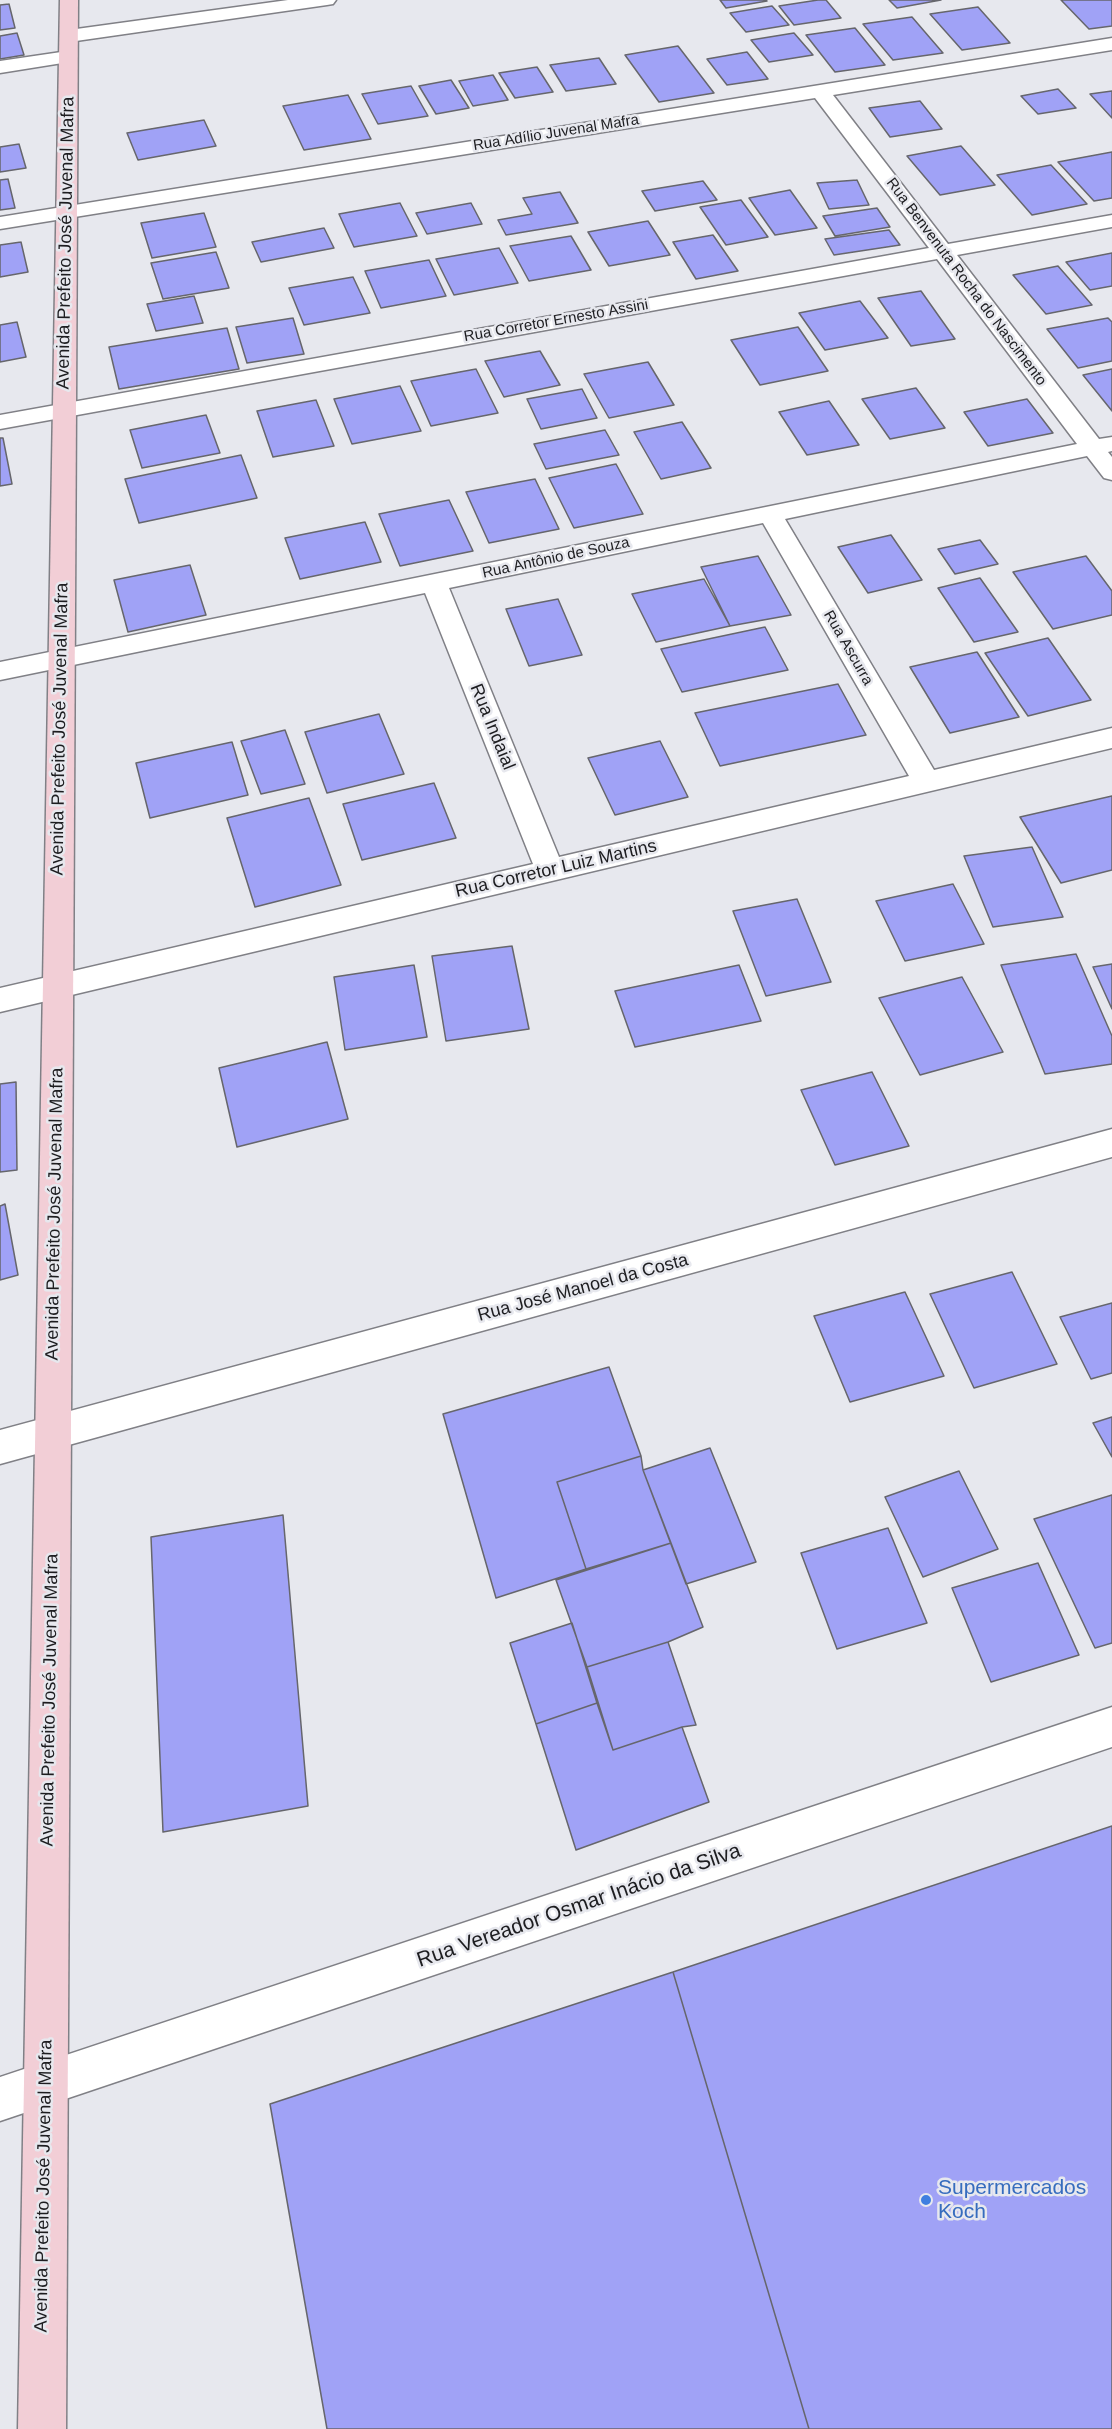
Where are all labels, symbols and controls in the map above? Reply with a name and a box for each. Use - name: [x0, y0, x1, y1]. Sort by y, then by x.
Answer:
- street label: Avenida Prefeito José Juvenal Mafra: [53, 96, 79, 390]
- street label: Rua Adílio Juvenal Mafra: [472, 111, 640, 155]
- street label: Rua Benvenuta Rocha do Nascimento: [882, 175, 1050, 389]
- street label: Rua Corretor Ernesto Assini: [462, 296, 650, 346]
- street label: Rua Antônio de Souza: [481, 534, 631, 582]
- street label: Avenida Prefeito José Juvenal Mafra: [47, 582, 73, 876]
- street label: Rua Ascurra: [819, 607, 877, 689]
- street label: Rua Indaial: [465, 681, 519, 773]
- street label: Rua Corretor Luiz Martins: [453, 835, 659, 903]
- street label: Avenida Prefeito José Juvenal Mafra: [42, 1067, 68, 1361]
- street label: Rua José Manoel da Costa: [475, 1249, 691, 1327]
- street label: Avenida Prefeito José Juvenal Mafra: [37, 1553, 63, 1847]
- street label: Rua Vereador Osmar Inácio da Silva: [414, 1839, 744, 1973]
- street label: Avenida Prefeito José Juvenal Mafra: [31, 2039, 57, 2333]
- place label: Supermercados Koch: [938, 2175, 1086, 2225]
- marker: Supermercados Koch: [919, 2193, 933, 2207]

